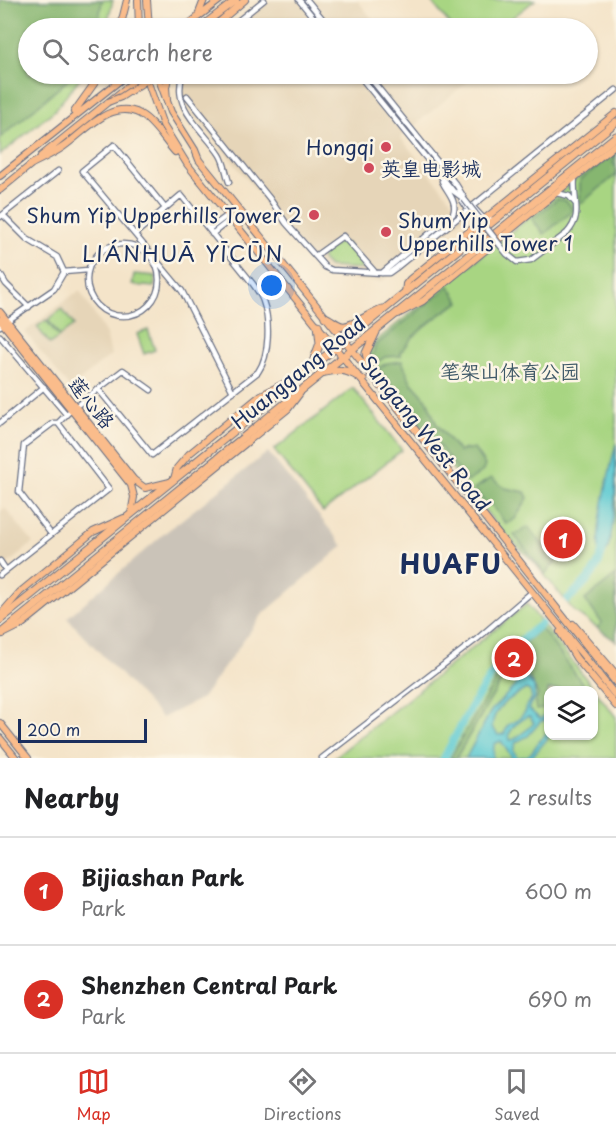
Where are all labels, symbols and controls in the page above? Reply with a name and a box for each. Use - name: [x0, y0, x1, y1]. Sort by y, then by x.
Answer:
- search box: [18, 18, 598, 84]
- icon: search: [39, 35, 72, 68]
- text: Search here: [87, 35, 213, 68]
- place label: Hongqi: [306, 132, 374, 162]
- marker: Hongqi: [379, 140, 393, 154]
- place label: 英皇电影城: [381, 153, 481, 183]
- marker: 英皇电影城: [362, 161, 376, 175]
- place label: Shum Yip Upperhills Tower 2: [27, 200, 302, 230]
- place label: Shum Yip Upperhills Tower 1: [398, 205, 573, 258]
- marker: Shum Yip Upperhills Tower 2: [307, 208, 321, 222]
- marker: Shum Yip Upperhills Tower 1: [379, 225, 393, 239]
- district label: LIÁNHUĀ YĪCŪN: [82, 236, 284, 269]
- your location: [257, 271, 286, 300]
- street label: Huanggang Road: [224, 308, 372, 436]
- street label: Sungang West Road: [354, 349, 498, 517]
- park label: 笔架山体育公园: [440, 356, 580, 386]
- street label: 莲心路: [61, 369, 123, 436]
- pin: 1: [544, 516, 582, 562]
- district label: HUAFU: [400, 544, 502, 583]
- pin: 2: [494, 636, 534, 680]
- map controls: [544, 686, 598, 740]
- button: layers: [544, 686, 598, 740]
- scale bar: [18, 716, 147, 744]
- text: 200 m: [27, 717, 80, 741]
- text: Nearby: [24, 778, 119, 817]
- text: 2 results: [509, 782, 592, 812]
- text: Bijiashan Park: [81, 860, 244, 893]
- text: 1: [39, 876, 48, 906]
- text: 600 m: [524, 876, 592, 906]
- text: Park: [81, 893, 126, 923]
- text: Shenzhen Central Park: [81, 968, 338, 1001]
- text: 2: [36, 984, 51, 1014]
- text: 690 m: [528, 984, 592, 1014]
- text: Park: [81, 1001, 126, 1031]
- tab: Map: [76, 1065, 111, 1125]
- tab: Directions: [263, 1065, 341, 1125]
- tab: Saved: [494, 1065, 540, 1125]

